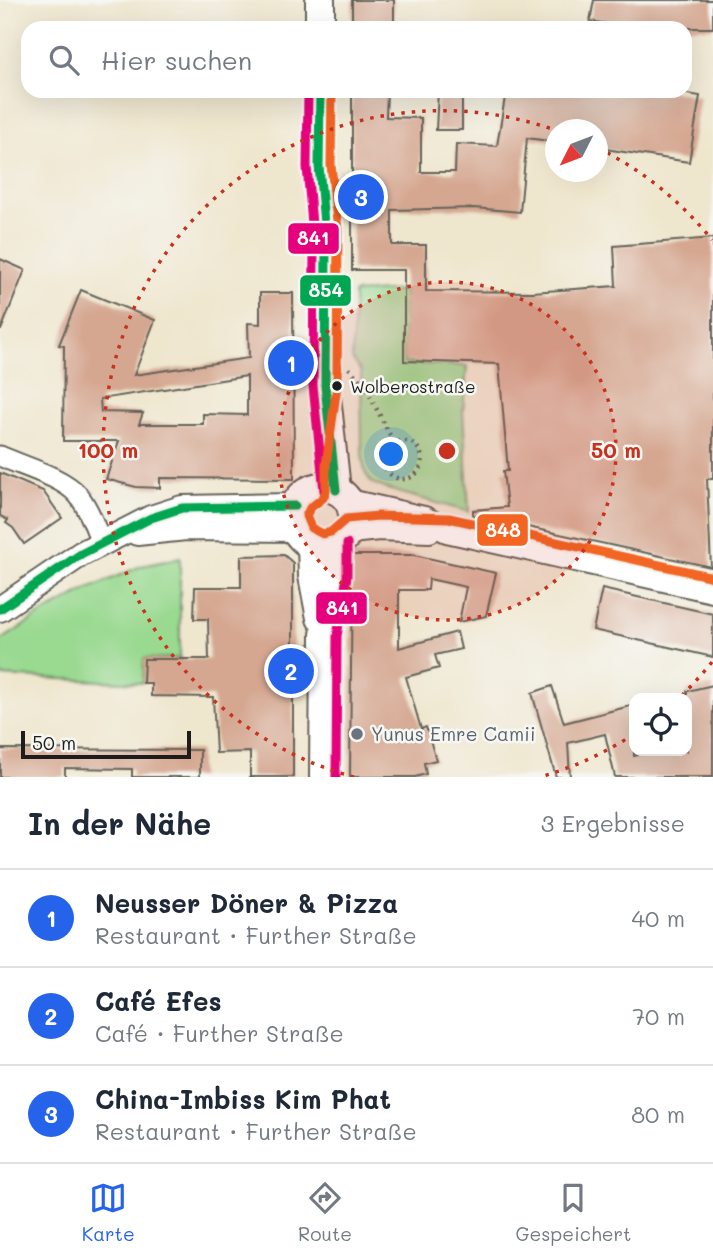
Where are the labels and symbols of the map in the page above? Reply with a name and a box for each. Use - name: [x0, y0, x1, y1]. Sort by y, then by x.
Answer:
- north arrow: [545, 119, 608, 182]
- pin: 3: [338, 171, 384, 223]
- line badge: 841: [287, 222, 340, 255]
- text: 841: [297, 225, 329, 250]
- line badge: 854: [299, 274, 352, 307]
- text: 854: [309, 277, 343, 302]
- pin: 1: [268, 337, 314, 389]
- place label: Wolberostraße: [350, 375, 475, 397]
- marker: Wolberostraße: [330, 379, 344, 393]
- text: 100 m: [78, 436, 138, 463]
- text: 50 m: [591, 436, 641, 463]
- your location: [374, 437, 408, 471]
- centre of rings: [435, 439, 459, 463]
- line badge: 848: [476, 513, 529, 547]
- text: 848: [485, 517, 521, 542]
- line badge: 841: [315, 591, 368, 625]
- text: 841: [326, 595, 358, 620]
- pin: 2: [268, 645, 314, 697]
- place label: Yunus Emre Camii: [371, 721, 536, 746]
- marker: Yunus Emre Camii: [349, 726, 365, 742]
- scale bar: [21, 728, 191, 760]

